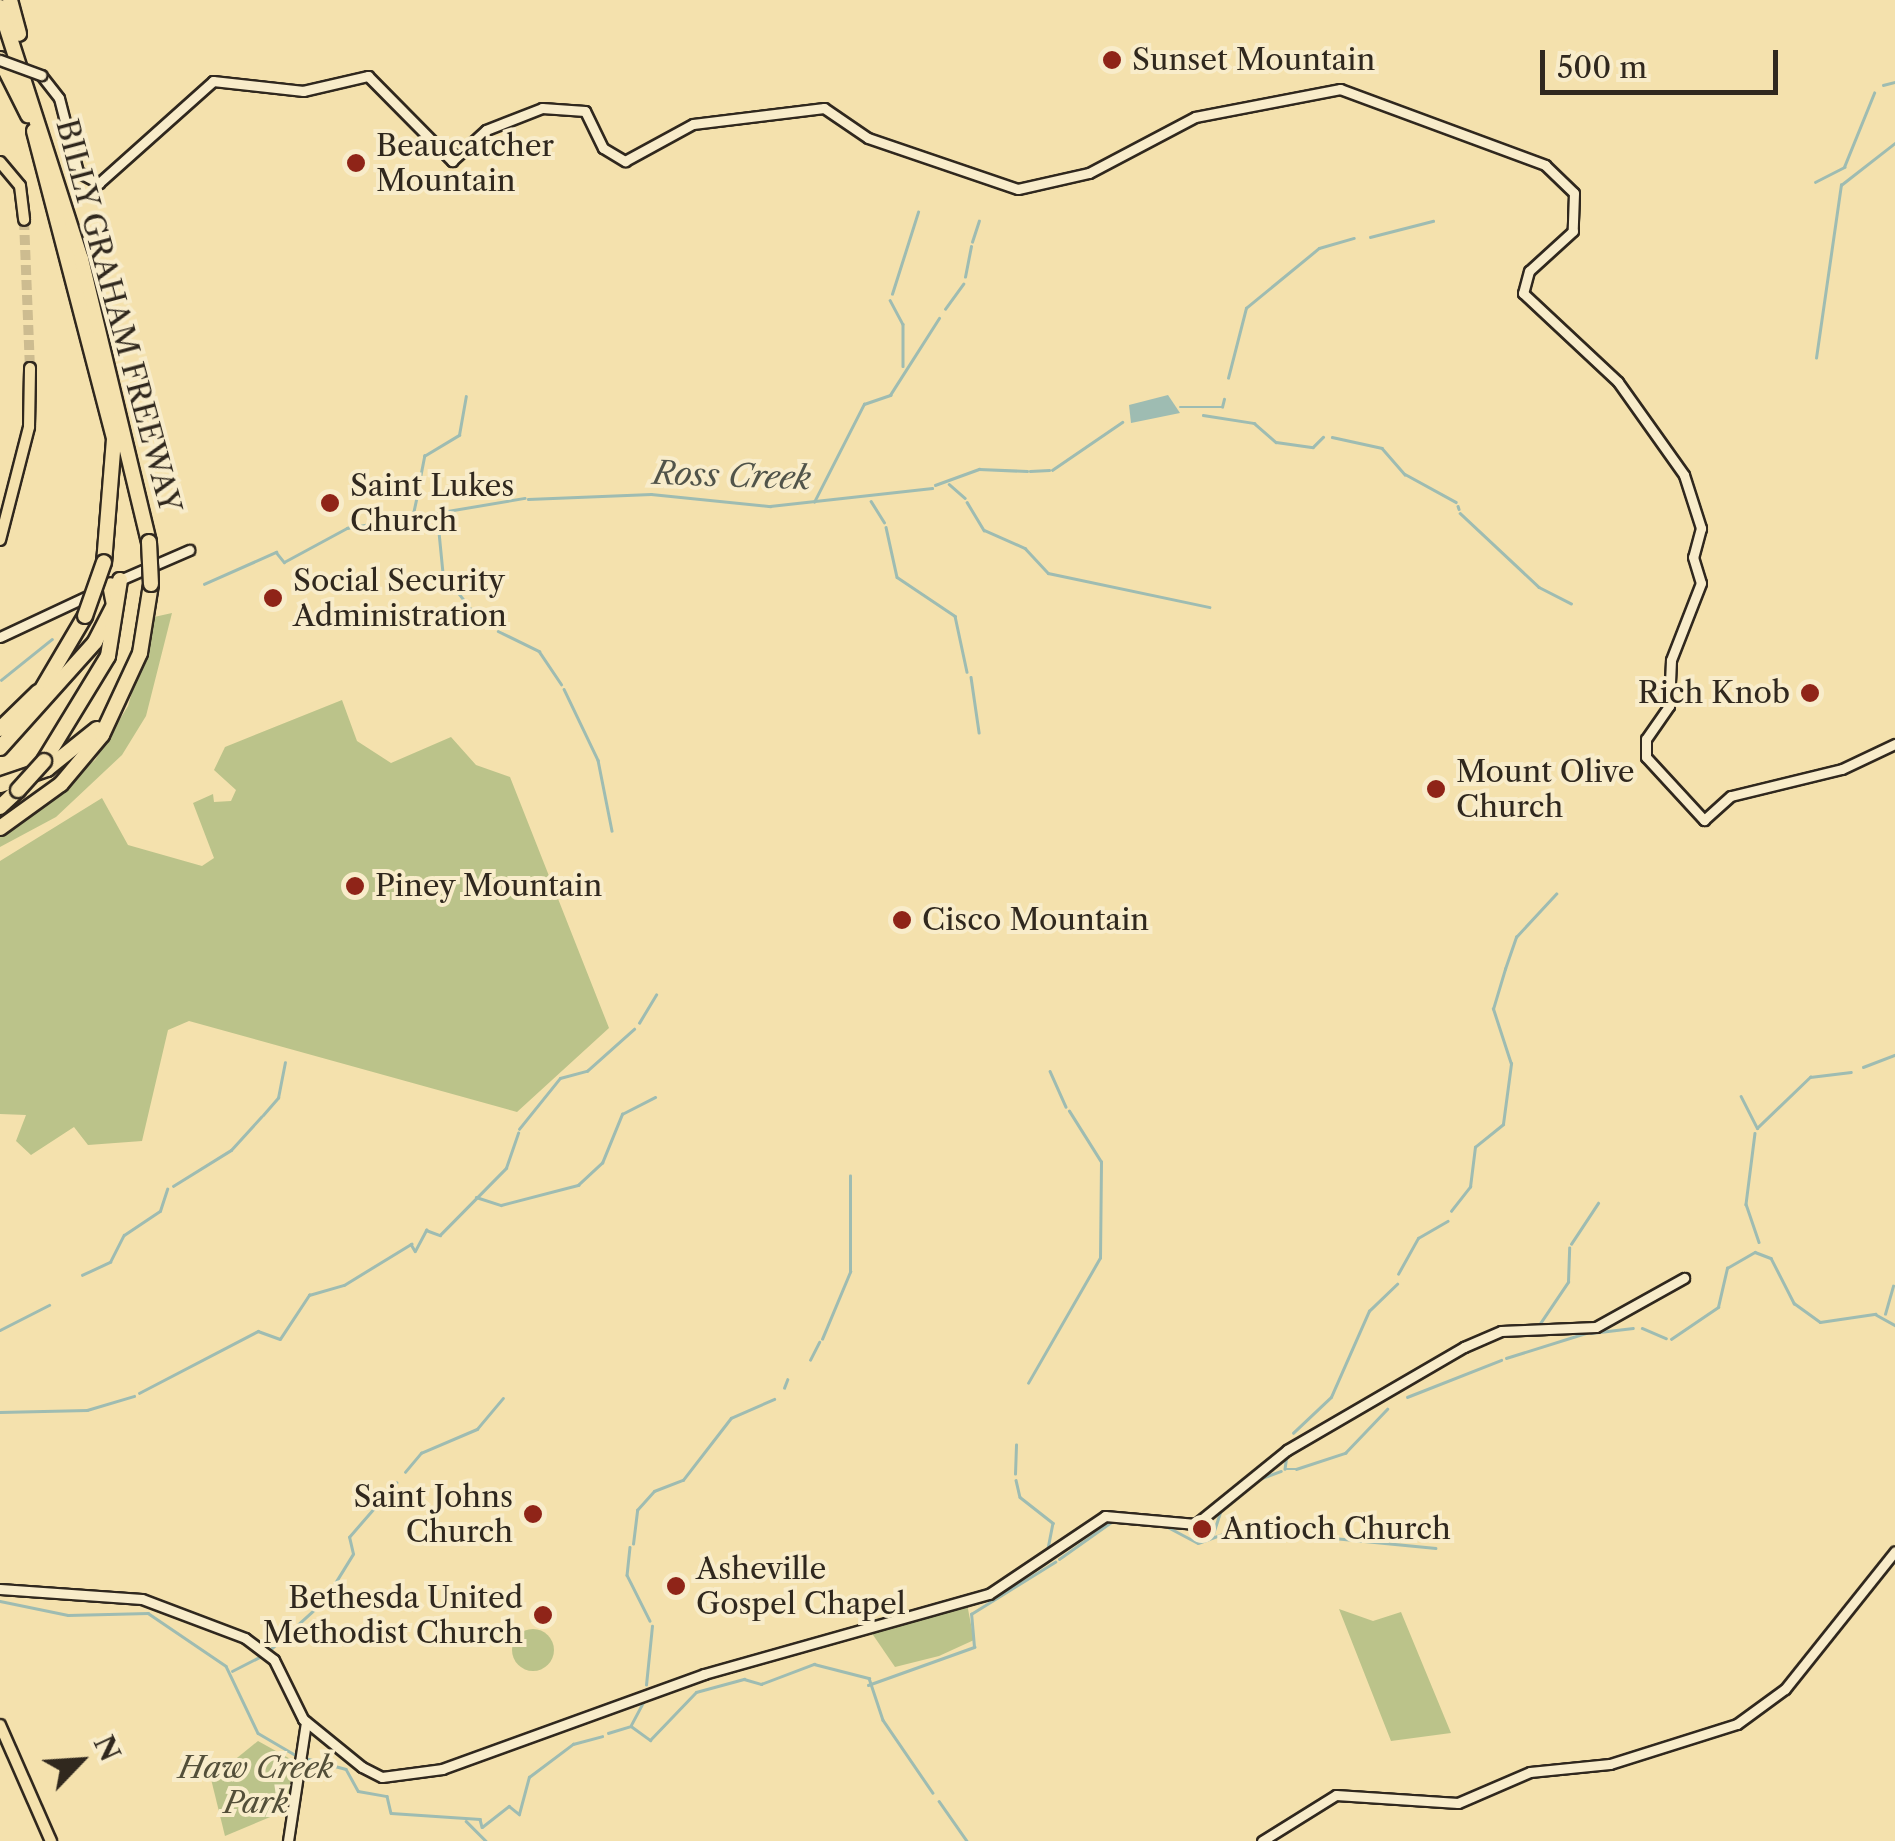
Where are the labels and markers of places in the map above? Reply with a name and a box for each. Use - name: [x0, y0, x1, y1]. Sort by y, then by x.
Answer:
- place label: Sunset Mountain: [1132, 42, 1375, 78]
- marker: Sunset Mountain: [1101, 49, 1123, 71]
- place label: Beaucatcher Mountain: [376, 128, 554, 198]
- marker: Beaucatcher Mountain: [345, 152, 367, 174]
- place label: Saint Lukes Church: [350, 468, 514, 538]
- marker: Saint Lukes Church: [319, 492, 341, 514]
- place label: Social Security Administration: [293, 563, 507, 634]
- marker: Social Security Administration: [262, 587, 284, 609]
- place label: Rich Knob: [1638, 675, 1790, 711]
- marker: Rich Knob: [1799, 682, 1821, 704]
- place label: Mount Olive Church: [1456, 754, 1634, 824]
- marker: Mount Olive Church: [1425, 778, 1447, 800]
- place label: Piney Mountain: [375, 868, 603, 904]
- marker: Piney Mountain: [344, 875, 366, 897]
- place label: Cisco Mountain: [922, 902, 1149, 938]
- marker: Cisco Mountain: [891, 909, 913, 931]
- place label: Saint Johns Church: [354, 1479, 513, 1550]
- marker: Saint Johns Church: [522, 1503, 544, 1525]
- place label: Antioch Church: [1222, 1511, 1451, 1547]
- marker: Antioch Church: [1191, 1518, 1213, 1540]
- place label: Asheville Gospel Chapel: [696, 1551, 906, 1622]
- marker: Asheville Gospel Chapel: [665, 1575, 687, 1597]
- place label: Bethesda United Methodist Church: [263, 1580, 523, 1650]
- marker: Bethesda United Methodist Church: [532, 1604, 554, 1626]

